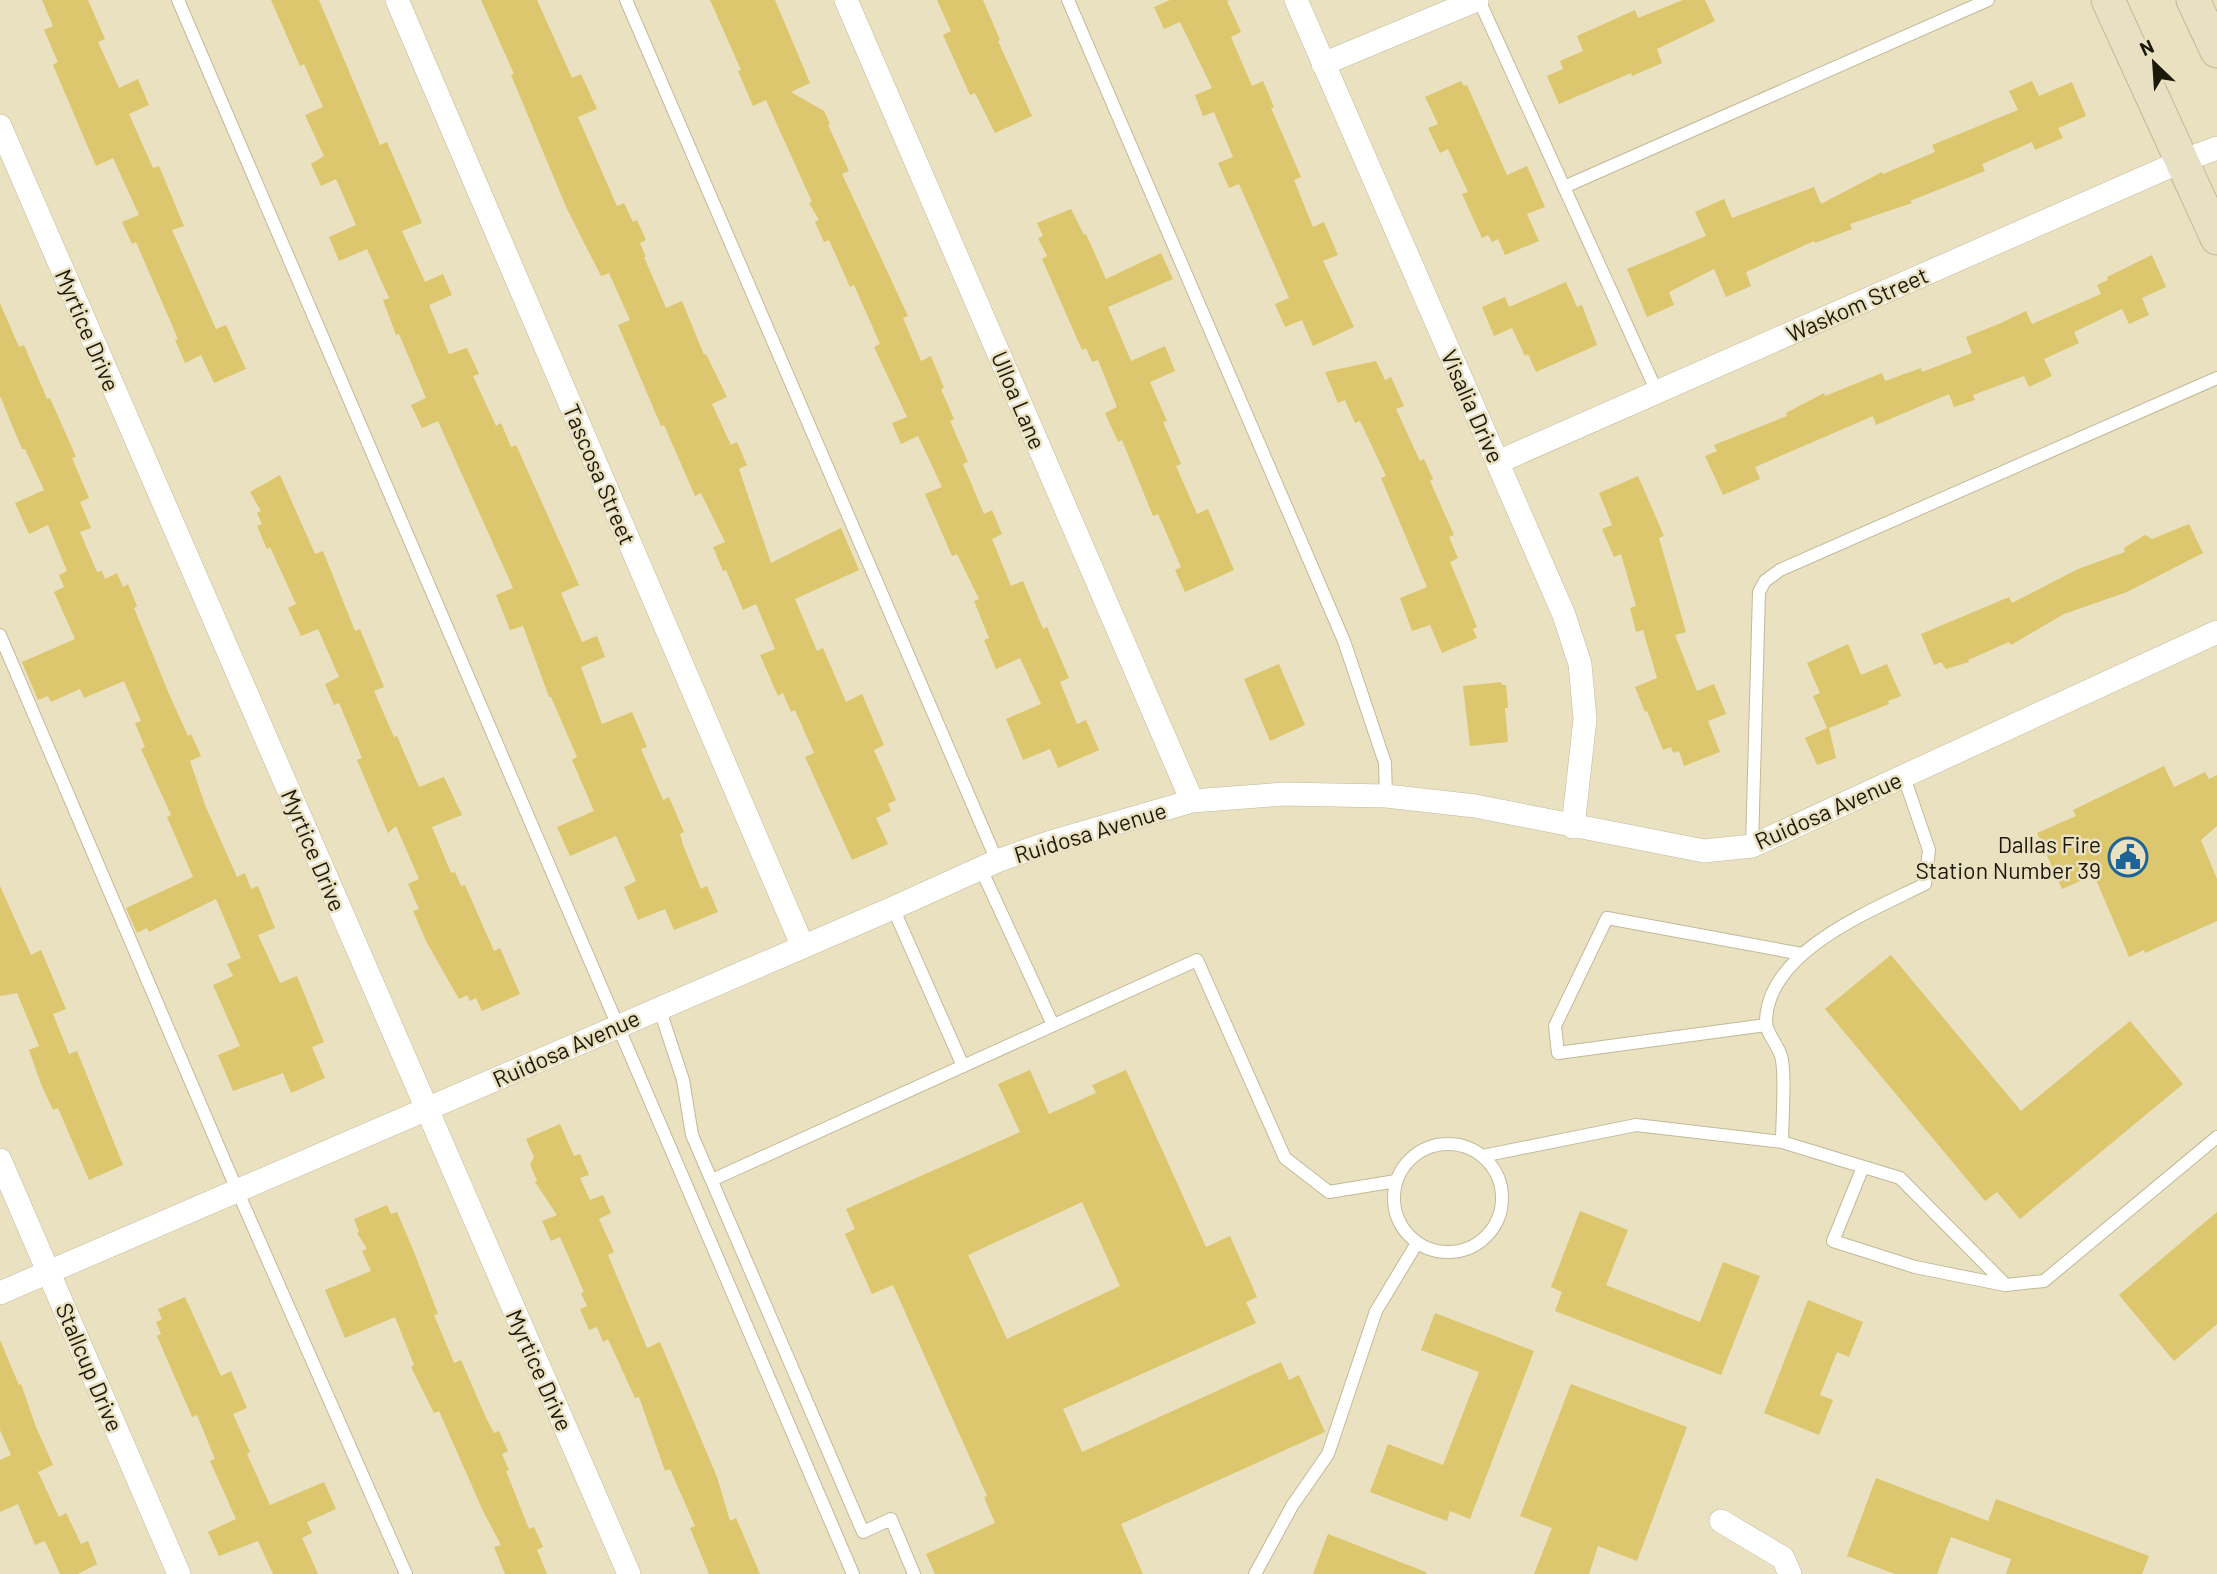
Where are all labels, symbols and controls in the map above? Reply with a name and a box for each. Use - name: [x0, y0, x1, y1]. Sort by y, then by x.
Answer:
- north arrow: [2119, 28, 2189, 98]
- text: N: [2136, 34, 2157, 60]
- street label: Waskom Street: [1782, 260, 1932, 348]
- street label: Myrtice Drive: [50, 265, 126, 395]
- street label: Visalia Drive: [1436, 345, 1510, 467]
- street label: Ulloa Lane: [986, 347, 1052, 453]
- street label: Tascosa Street: [558, 399, 642, 549]
- street label: Ruidosa Avenue: [1750, 765, 1906, 855]
- street label: Myrtice Drive: [276, 785, 352, 915]
- street label: Ruidosa Avenue: [1010, 796, 1170, 868]
- place label: Dallas Fire Station Number 39: [1915, 830, 2101, 884]
- public building icon: Dallas Fire Station Number 39: [2107, 836, 2149, 878]
- street label: Ruidosa Avenue: [488, 1003, 644, 1093]
- street label: Stallcup Drive: [50, 1298, 130, 1436]
- street label: Myrtice Drive: [501, 1305, 579, 1435]

